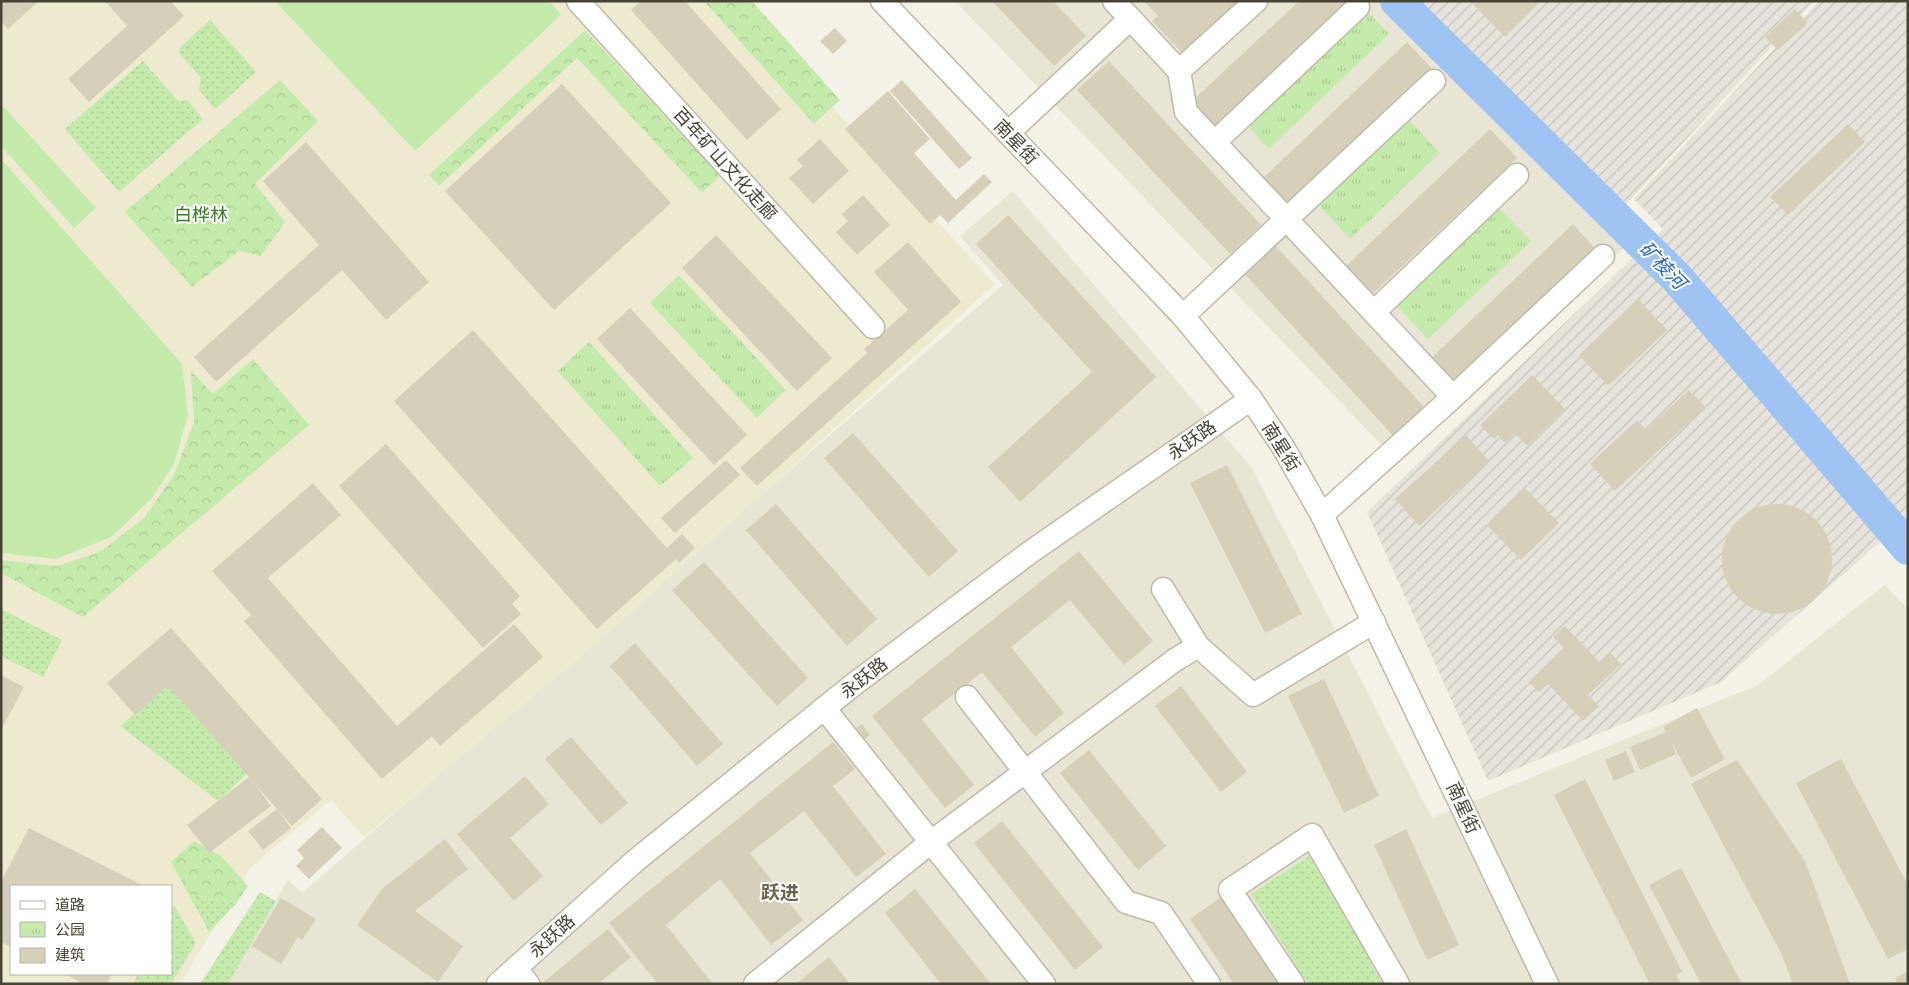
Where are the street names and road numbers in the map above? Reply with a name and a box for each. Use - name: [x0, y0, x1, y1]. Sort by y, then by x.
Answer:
- street label: 百年矿山文化走廊: [669, 104, 781, 225]
- street label: 南星街: [989, 116, 1042, 169]
- street label: 永跃路: [1164, 416, 1220, 464]
- street label: 南星街: [1257, 419, 1304, 476]
- street label: 永跃路: [837, 653, 892, 703]
- street label: 南星街: [1442, 779, 1483, 837]
- street label: 永跃路: [525, 911, 579, 962]

